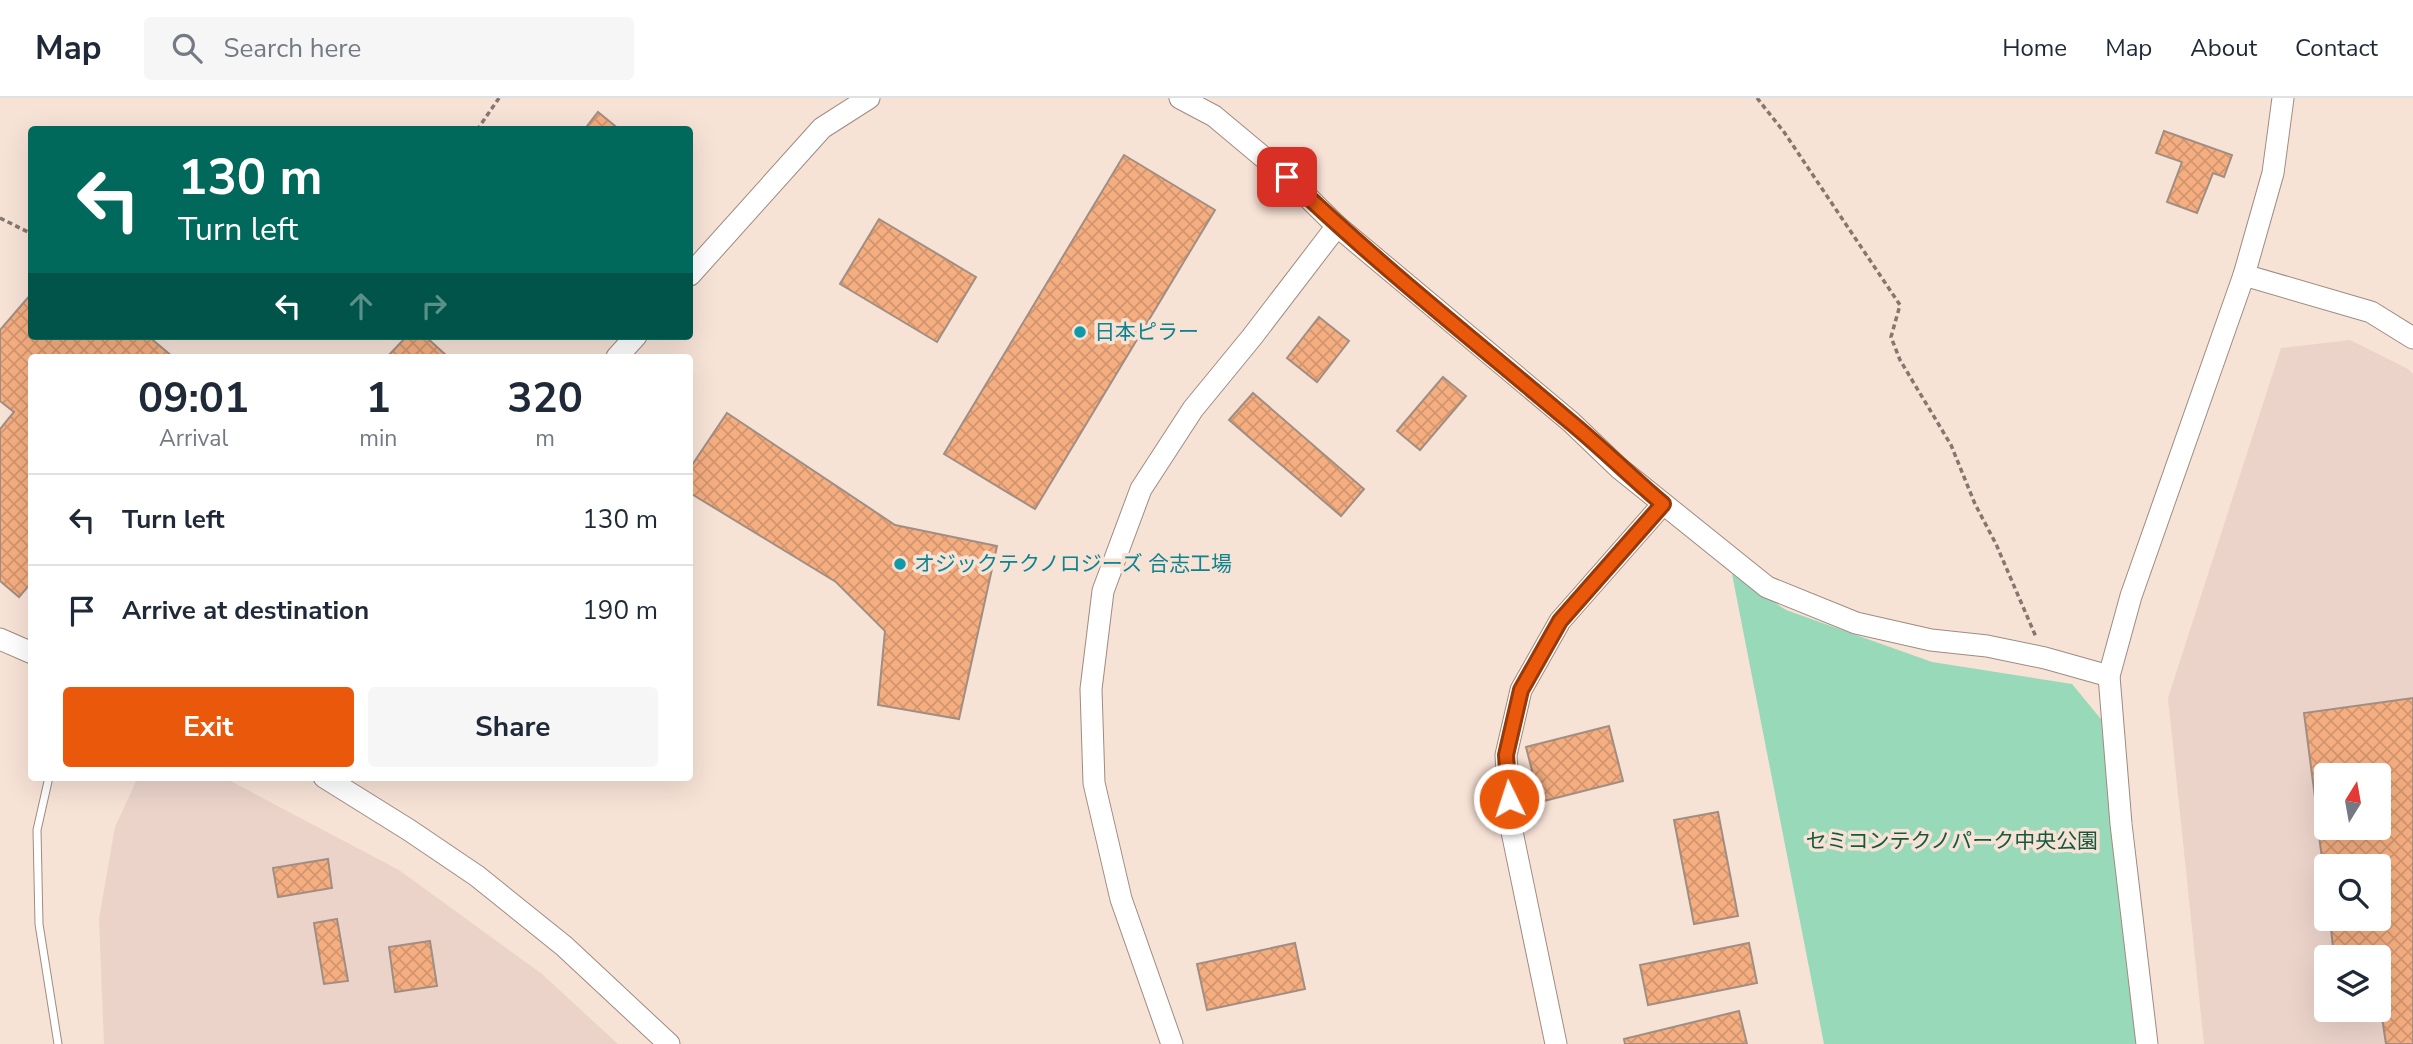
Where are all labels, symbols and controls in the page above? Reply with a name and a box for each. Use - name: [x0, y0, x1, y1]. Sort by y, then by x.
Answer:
- search box: [144, 17, 634, 80]
- text: Map: [35, 26, 102, 71]
- icon: search: [168, 29, 206, 67]
- text: Search here: [224, 31, 361, 66]
- text: Home: [2002, 32, 2067, 64]
- text: Map: [2105, 32, 2152, 64]
- text: About: [2190, 32, 2257, 64]
- text: Contact: [2295, 32, 2378, 64]
- text: 130 m: [178, 144, 322, 211]
- pin: [1257, 147, 1317, 207]
- icon: left: [63, 154, 154, 245]
- icon: arrive: [1268, 158, 1306, 196]
- text: Turn left: [178, 208, 298, 251]
- icon: left: [269, 287, 307, 325]
- icon: ahead: [342, 287, 380, 325]
- icon: right: [415, 287, 453, 325]
- place label: 日本ピラー: [1094, 318, 1199, 346]
- marker: 日本ピラー: [1072, 324, 1088, 340]
- text: 09:01: [138, 370, 249, 427]
- text: 1: [366, 370, 391, 427]
- text: 320: [507, 370, 583, 427]
- text: Arrival: [159, 423, 228, 454]
- text: min: [359, 423, 397, 454]
- text: m: [535, 423, 555, 454]
- icon: left: [63, 501, 101, 539]
- text: Turn left: [122, 502, 225, 537]
- text: 130 m: [582, 502, 658, 537]
- place label: オジックテクノロジーズ 合志工場: [914, 550, 1232, 578]
- marker: オジックテクノロジーズ 合志工場: [892, 556, 908, 572]
- icon: arrive: [63, 592, 101, 630]
- text: Arrive at destination: [122, 593, 369, 628]
- text: 190 m: [582, 593, 658, 628]
- button: Exit: [63, 687, 354, 767]
- button: Share: [368, 687, 658, 767]
- position arrow: [1472, 762, 1546, 836]
- north arrow: [2314, 763, 2390, 840]
- map controls: [2314, 763, 2391, 1022]
- park label: セミコンテクノパーク中央公園: [1806, 827, 2098, 855]
- button: search: [2314, 854, 2391, 931]
- button: layers: [2314, 945, 2391, 1022]

